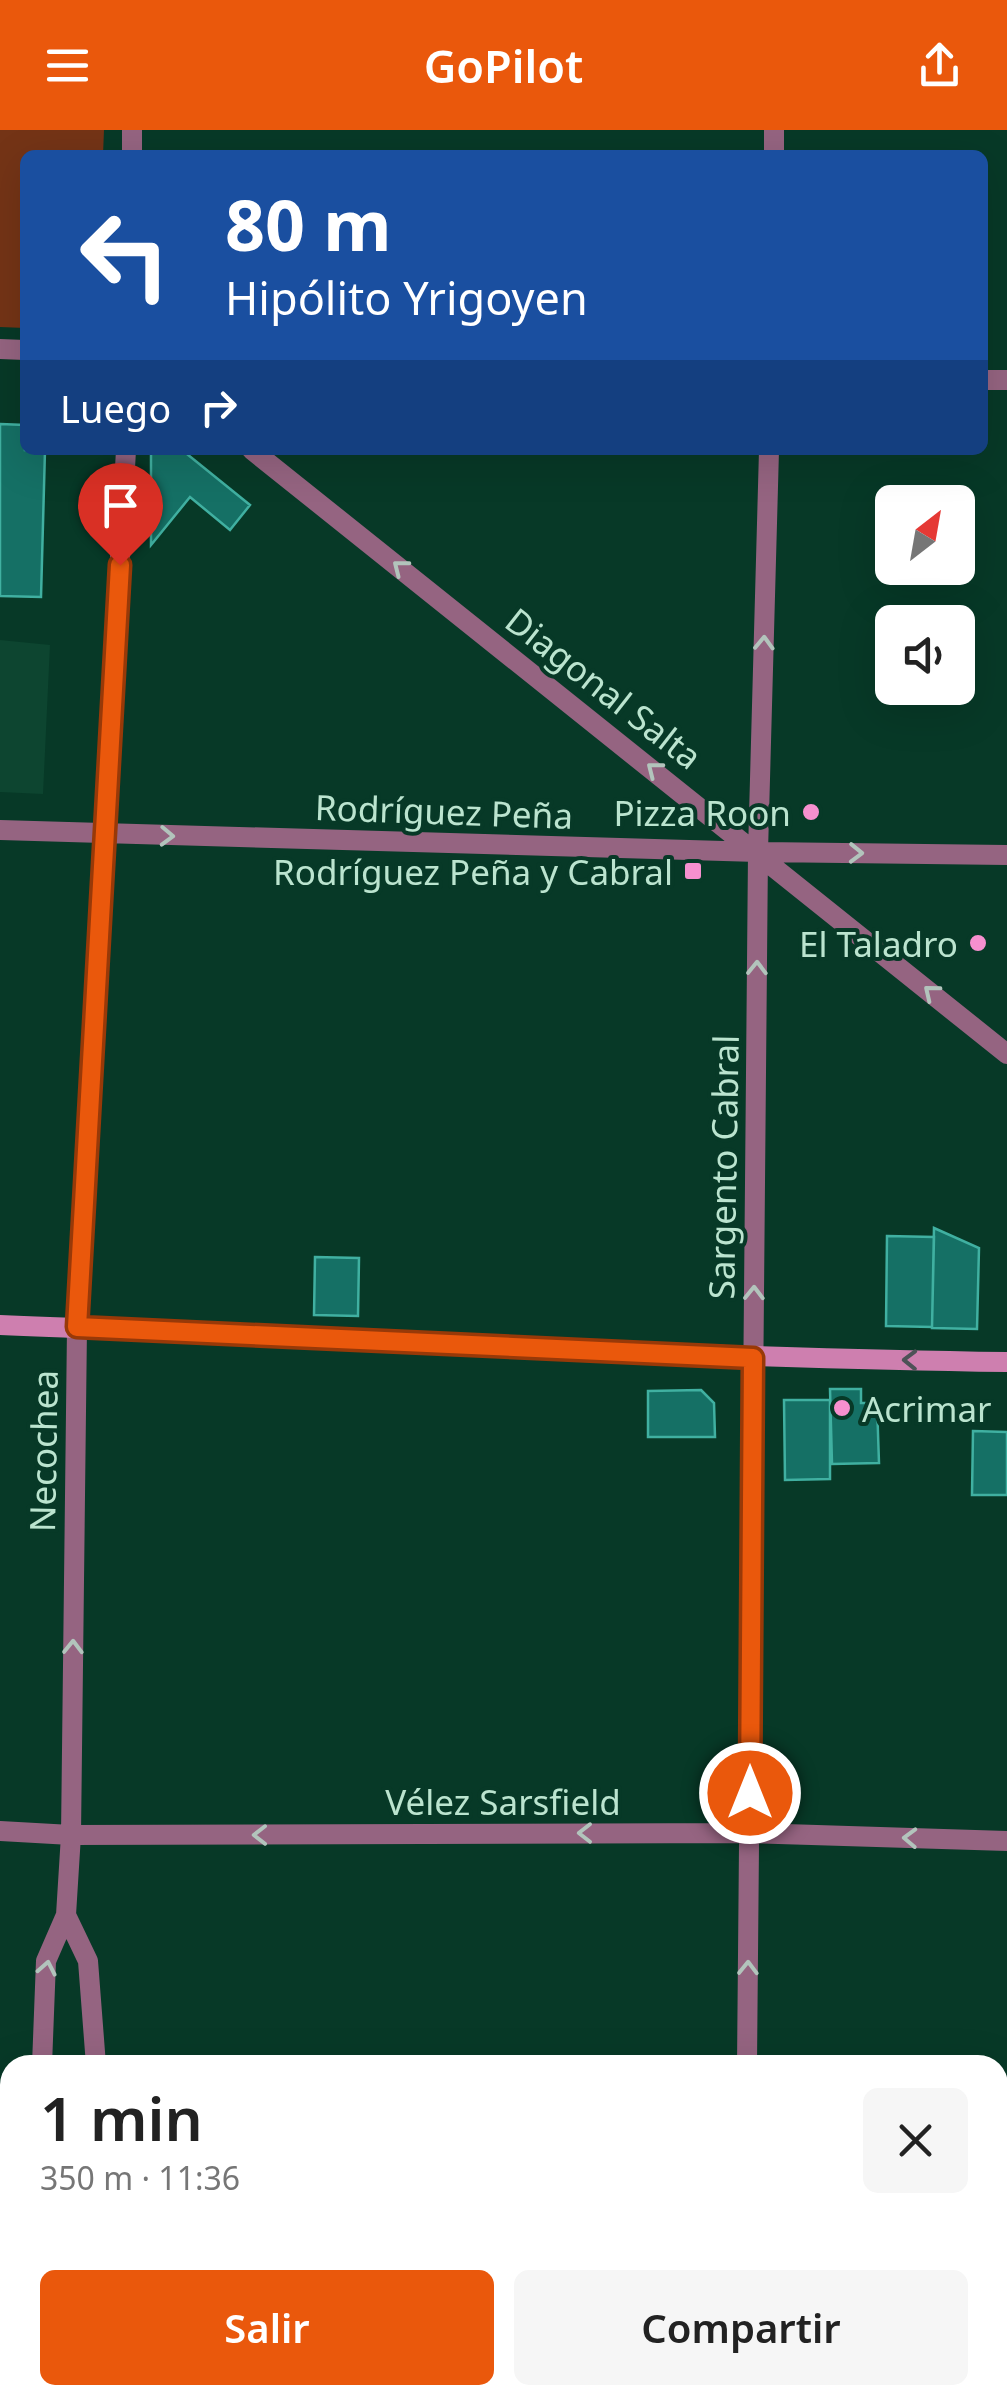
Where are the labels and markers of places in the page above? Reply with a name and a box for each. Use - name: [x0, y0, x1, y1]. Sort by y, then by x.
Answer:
- pin: [78, 463, 163, 566]
- place label: Pizza Roon: [613, 789, 791, 836]
- marker: Pizza Roon: [800, 801, 822, 823]
- place label: Rodríguez Peña y Cabral: [273, 848, 673, 895]
- marker: Rodríguez Peña y Cabral: [682, 860, 704, 882]
- place label: El Taladro: [799, 920, 958, 967]
- marker: El Taladro: [967, 932, 989, 954]
- place label: Acrimar: [862, 1385, 991, 1432]
- marker: Acrimar: [831, 1397, 853, 1419]

